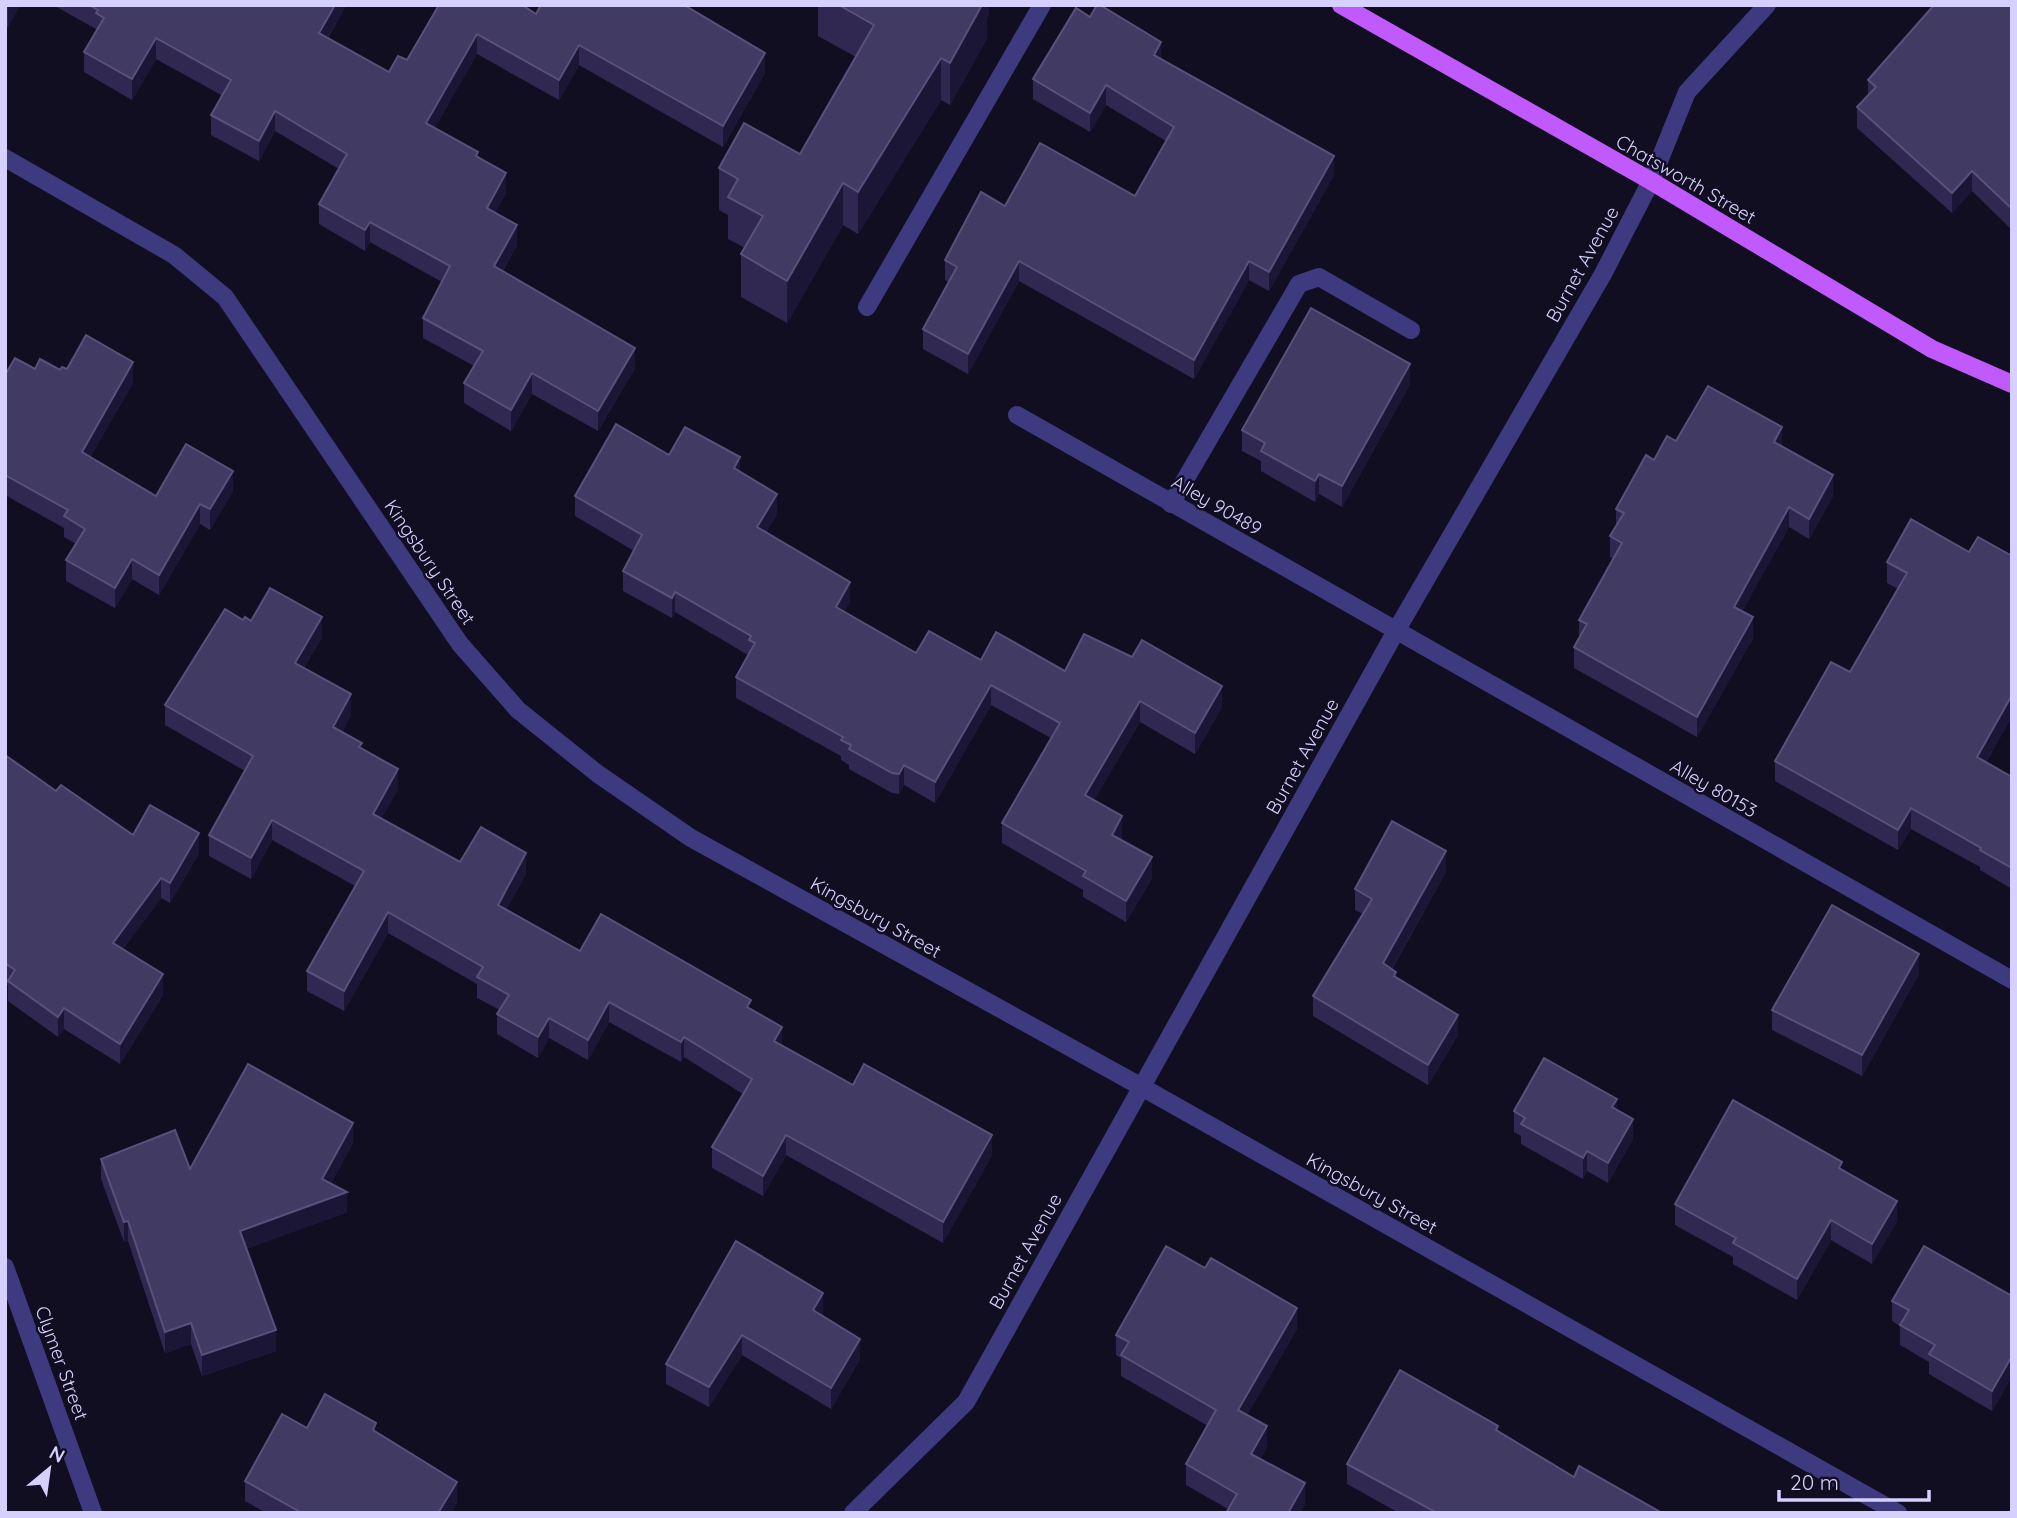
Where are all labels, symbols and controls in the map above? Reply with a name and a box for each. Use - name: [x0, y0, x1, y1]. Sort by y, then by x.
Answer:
- street label: Chatsworth Street: [1612, 129, 1760, 229]
- street label: Burnet Avenue: [1540, 202, 1624, 326]
- street label: Alley 90489: [1168, 470, 1266, 540]
- street label: Kingsbury Street: [379, 495, 481, 629]
- street label: Burnet Avenue: [1260, 694, 1344, 818]
- street label: Alley 80153: [1666, 754, 1762, 822]
- street label: Kingsbury Street: [806, 871, 946, 963]
- street label: Kingsbury Street: [1302, 1147, 1442, 1239]
- street label: Burnet Avenue: [983, 1189, 1067, 1313]
- street label: Clymer Street: [30, 1303, 94, 1423]
- north arrow: [14, 1434, 84, 1504]
- text: N: [45, 1440, 69, 1468]
- scale bar: [1779, 1458, 1930, 1502]
- text: 20 m: [1790, 1469, 1839, 1495]

